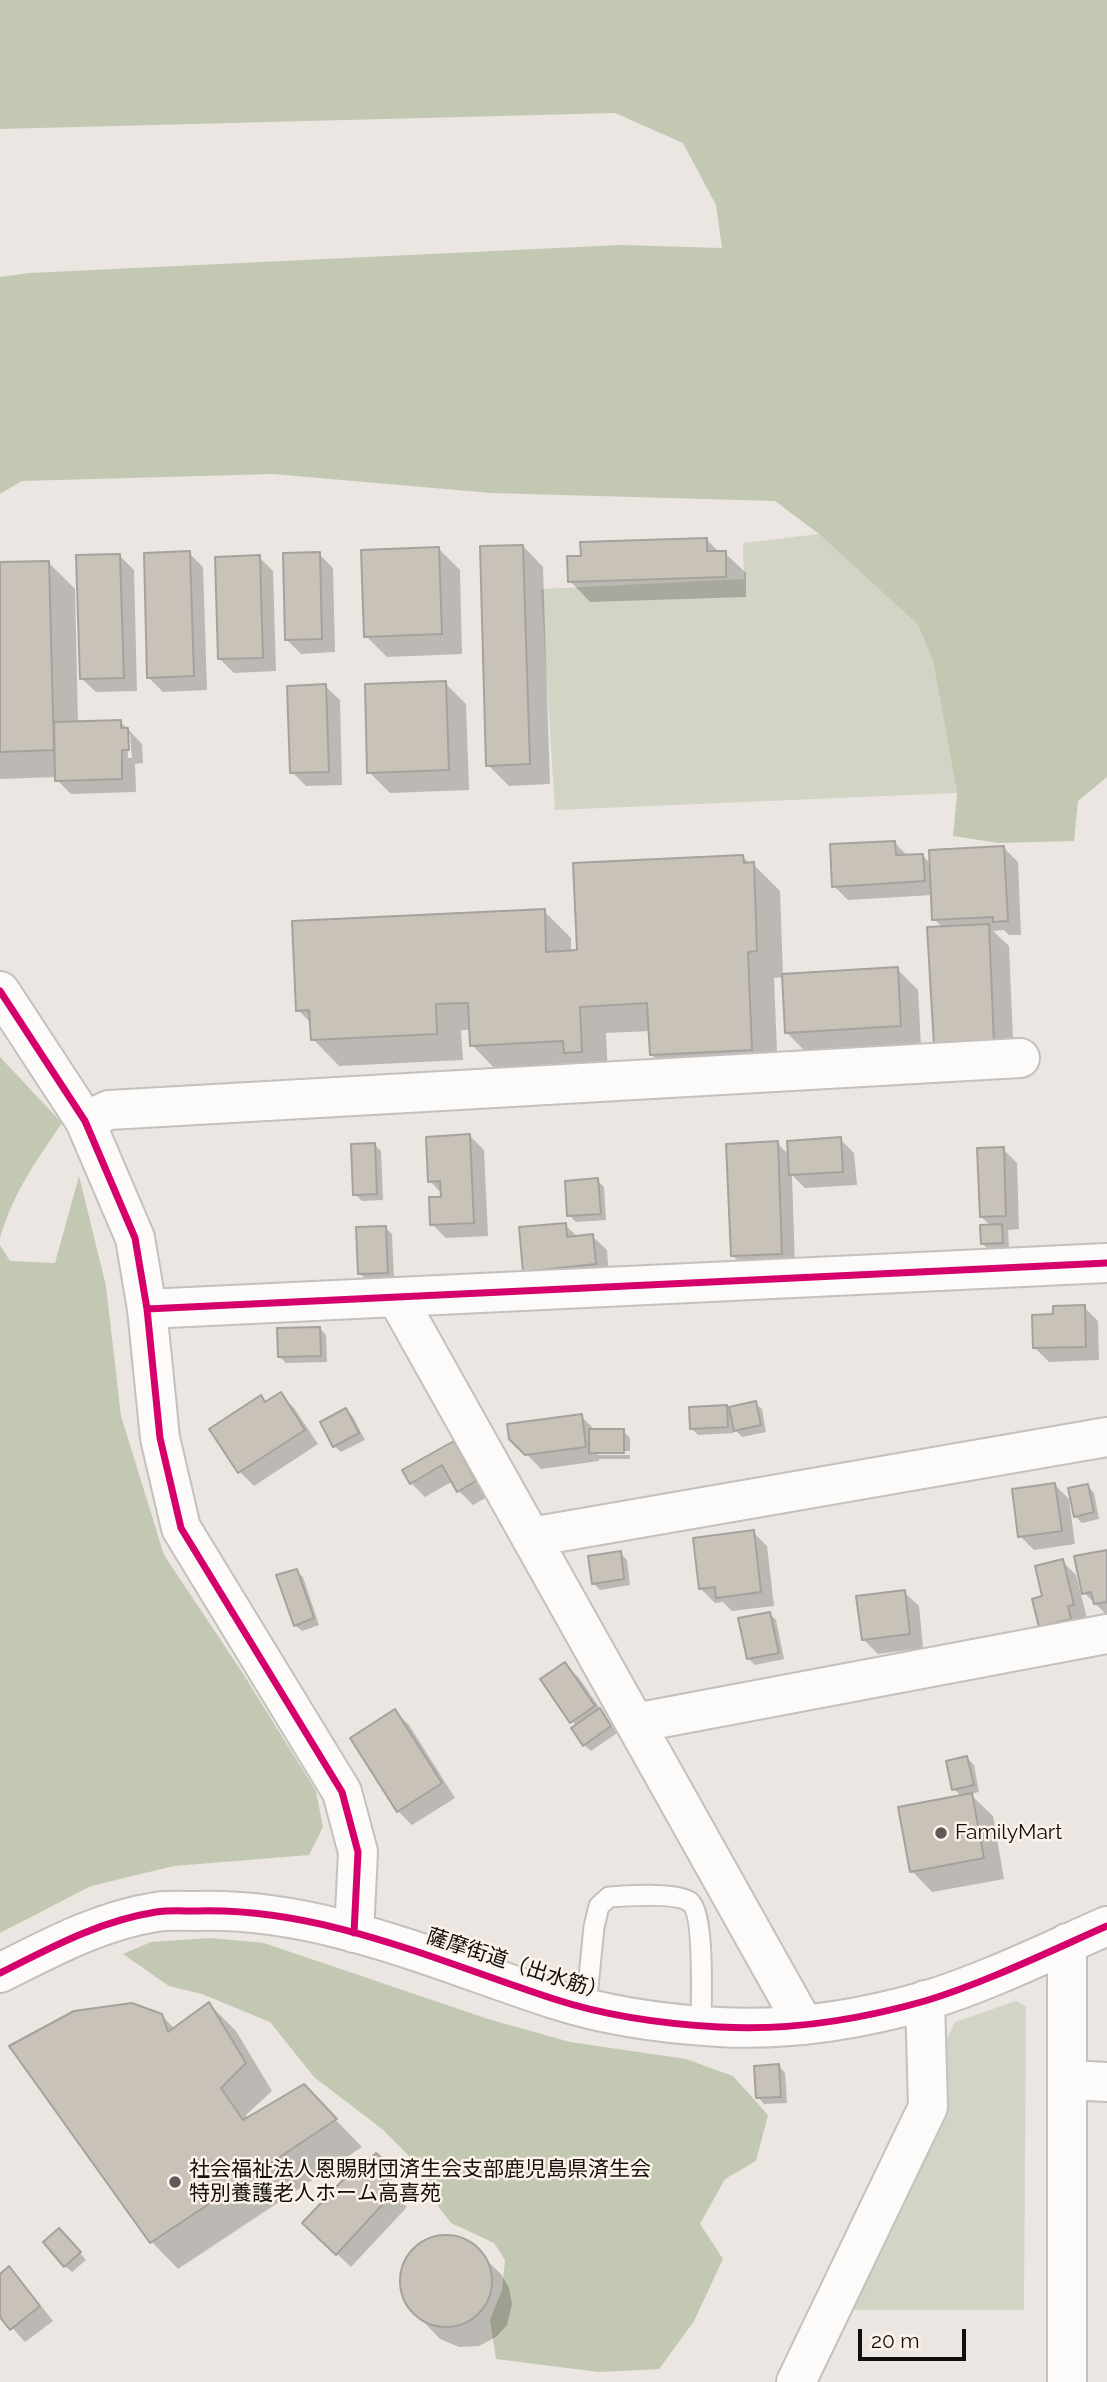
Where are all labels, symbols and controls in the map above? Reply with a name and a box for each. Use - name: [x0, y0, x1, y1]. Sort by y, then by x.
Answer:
- place label: FamilyMart: [955, 1820, 1062, 1846]
- marker: FamilyMart: [933, 1825, 949, 1841]
- street label: 薩摩街道（出水筋）: [423, 1924, 611, 2006]
- place label: 社会福祉法人恩賜財団済生会支部鹿児島県済生会 特別養護老人ホーム高喜苑: [189, 2157, 651, 2207]
- marker: 社会福祉法人恩賜財団済生会支部鹿児島県済生会 特別養護老人ホーム高喜苑: [167, 2174, 183, 2190]
- scale bar: [862, 2316, 970, 2360]
- text: 20 m: [871, 2328, 919, 2353]

